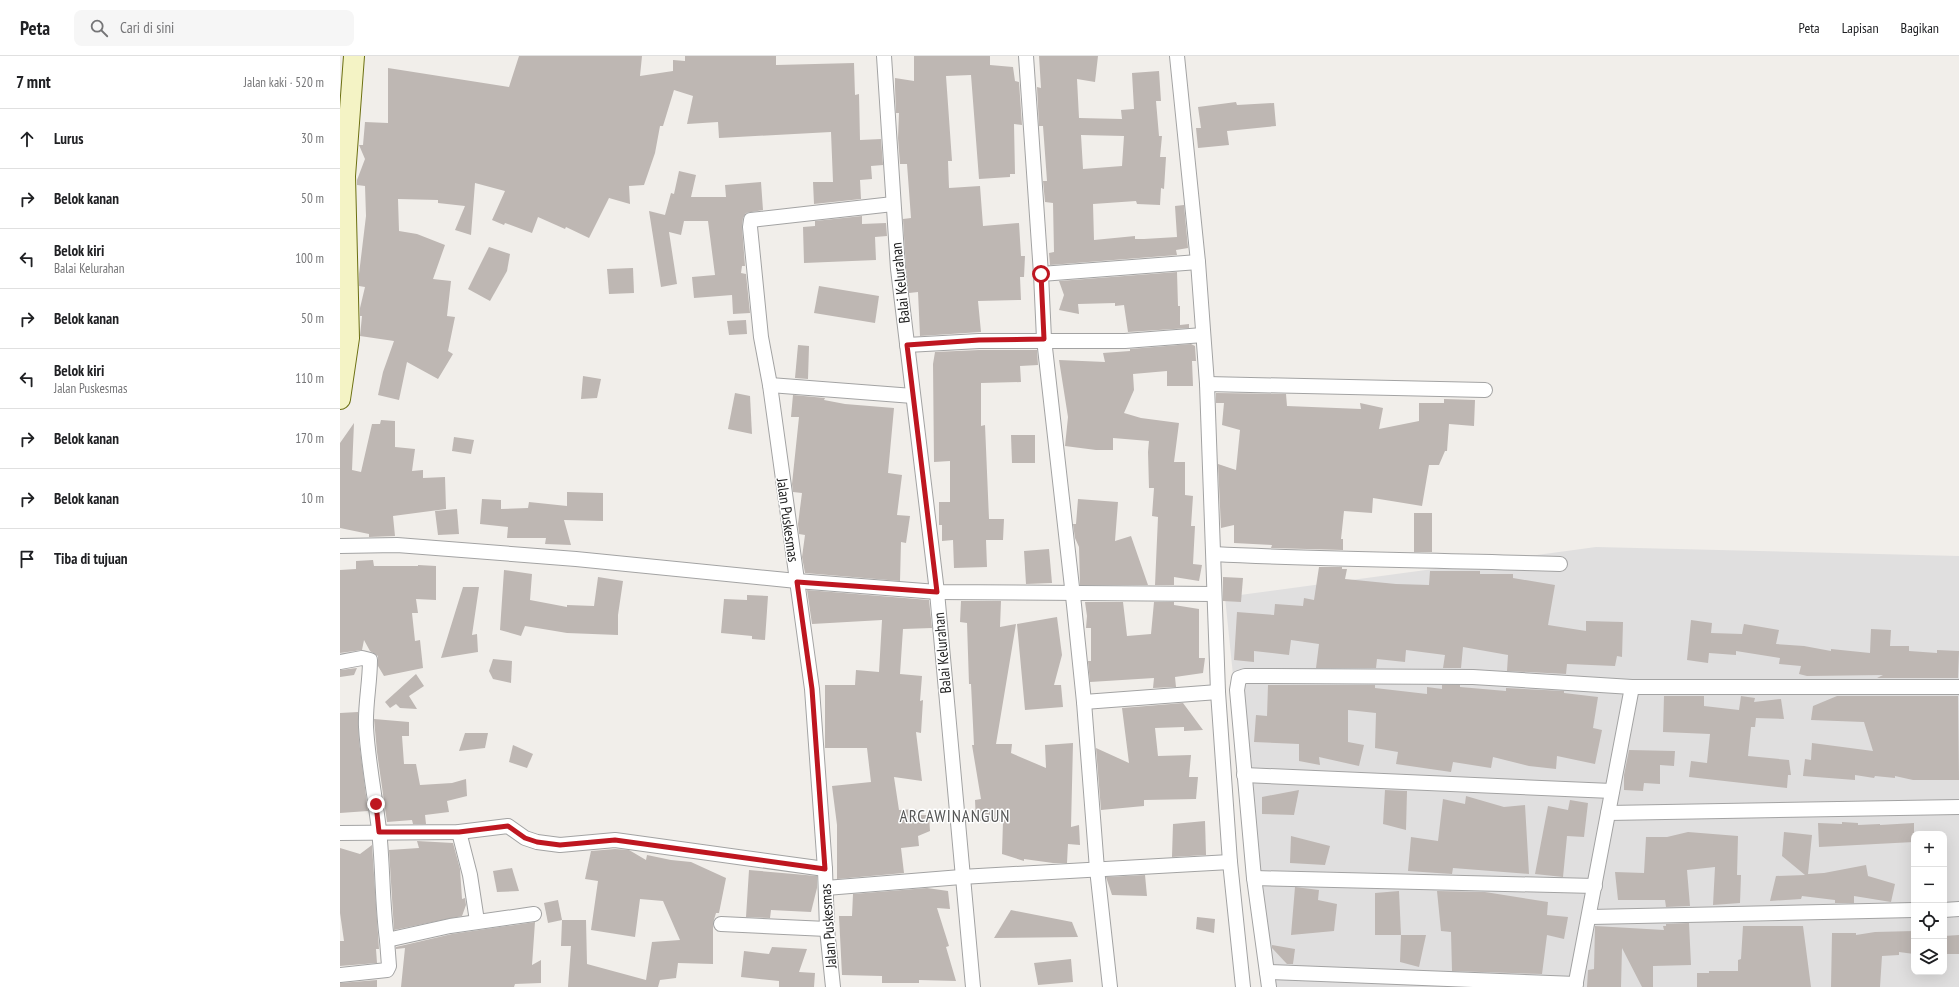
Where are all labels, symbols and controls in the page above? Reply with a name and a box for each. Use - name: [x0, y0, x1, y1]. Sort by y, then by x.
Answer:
- search box: [74, 10, 354, 46]
- text: Peta: [20, 16, 50, 40]
- icon: search: [88, 17, 110, 39]
- text: Cari di sini: [120, 18, 174, 37]
- text: Peta: [1799, 19, 1820, 37]
- text: Lapisan: [1842, 19, 1879, 37]
- text: Bagikan: [1901, 19, 1939, 37]
- text: 7 mnt: [16, 71, 51, 93]
- text: Jalan kaki · 520 m: [244, 74, 324, 91]
- icon: ahead: [16, 128, 38, 150]
- text: Lurus: [54, 129, 83, 148]
- text: 30 m: [301, 130, 324, 147]
- icon: right: [16, 188, 38, 210]
- text: Belok kanan: [54, 189, 119, 208]
- text: 50 m: [301, 190, 324, 207]
- text: Belok kiri: [54, 241, 104, 260]
- street label: Balai Kelurahan: [886, 242, 914, 324]
- icon: left: [16, 248, 38, 270]
- text: 100 m: [295, 250, 324, 267]
- text: Balai Kelurahan: [54, 260, 124, 277]
- route start: [1032, 265, 1050, 283]
- icon: right: [16, 308, 38, 330]
- text: Belok kanan: [54, 309, 119, 328]
- text: 50 m: [301, 310, 324, 327]
- text: Belok kiri: [54, 361, 104, 380]
- icon: left: [16, 368, 38, 390]
- text: 110 m: [295, 370, 324, 387]
- text: Jalan Puskesmas: [54, 380, 127, 397]
- icon: right: [16, 428, 38, 450]
- text: Belok kanan: [54, 429, 119, 448]
- text: 170 m: [295, 430, 324, 447]
- street label: Jalan Puskesmas: [773, 476, 803, 563]
- icon: right: [16, 488, 38, 510]
- text: Belok kanan: [54, 489, 119, 508]
- text: 10 m: [301, 490, 324, 507]
- icon: arrive: [16, 548, 38, 570]
- text: Tiba di tujuan: [54, 549, 128, 568]
- street label: Balai Kelurahan: [929, 612, 955, 694]
- route end: [367, 795, 385, 813]
- district label: ARCAWINANGUN: [900, 805, 1010, 827]
- map controls: [1911, 831, 1947, 975]
- button: +: [1911, 831, 1947, 867]
- button: −: [1911, 867, 1947, 903]
- street label: Jalan Puskesmas: [816, 883, 840, 970]
- button: locate: [1911, 903, 1947, 939]
- button: layers: [1911, 939, 1947, 975]

